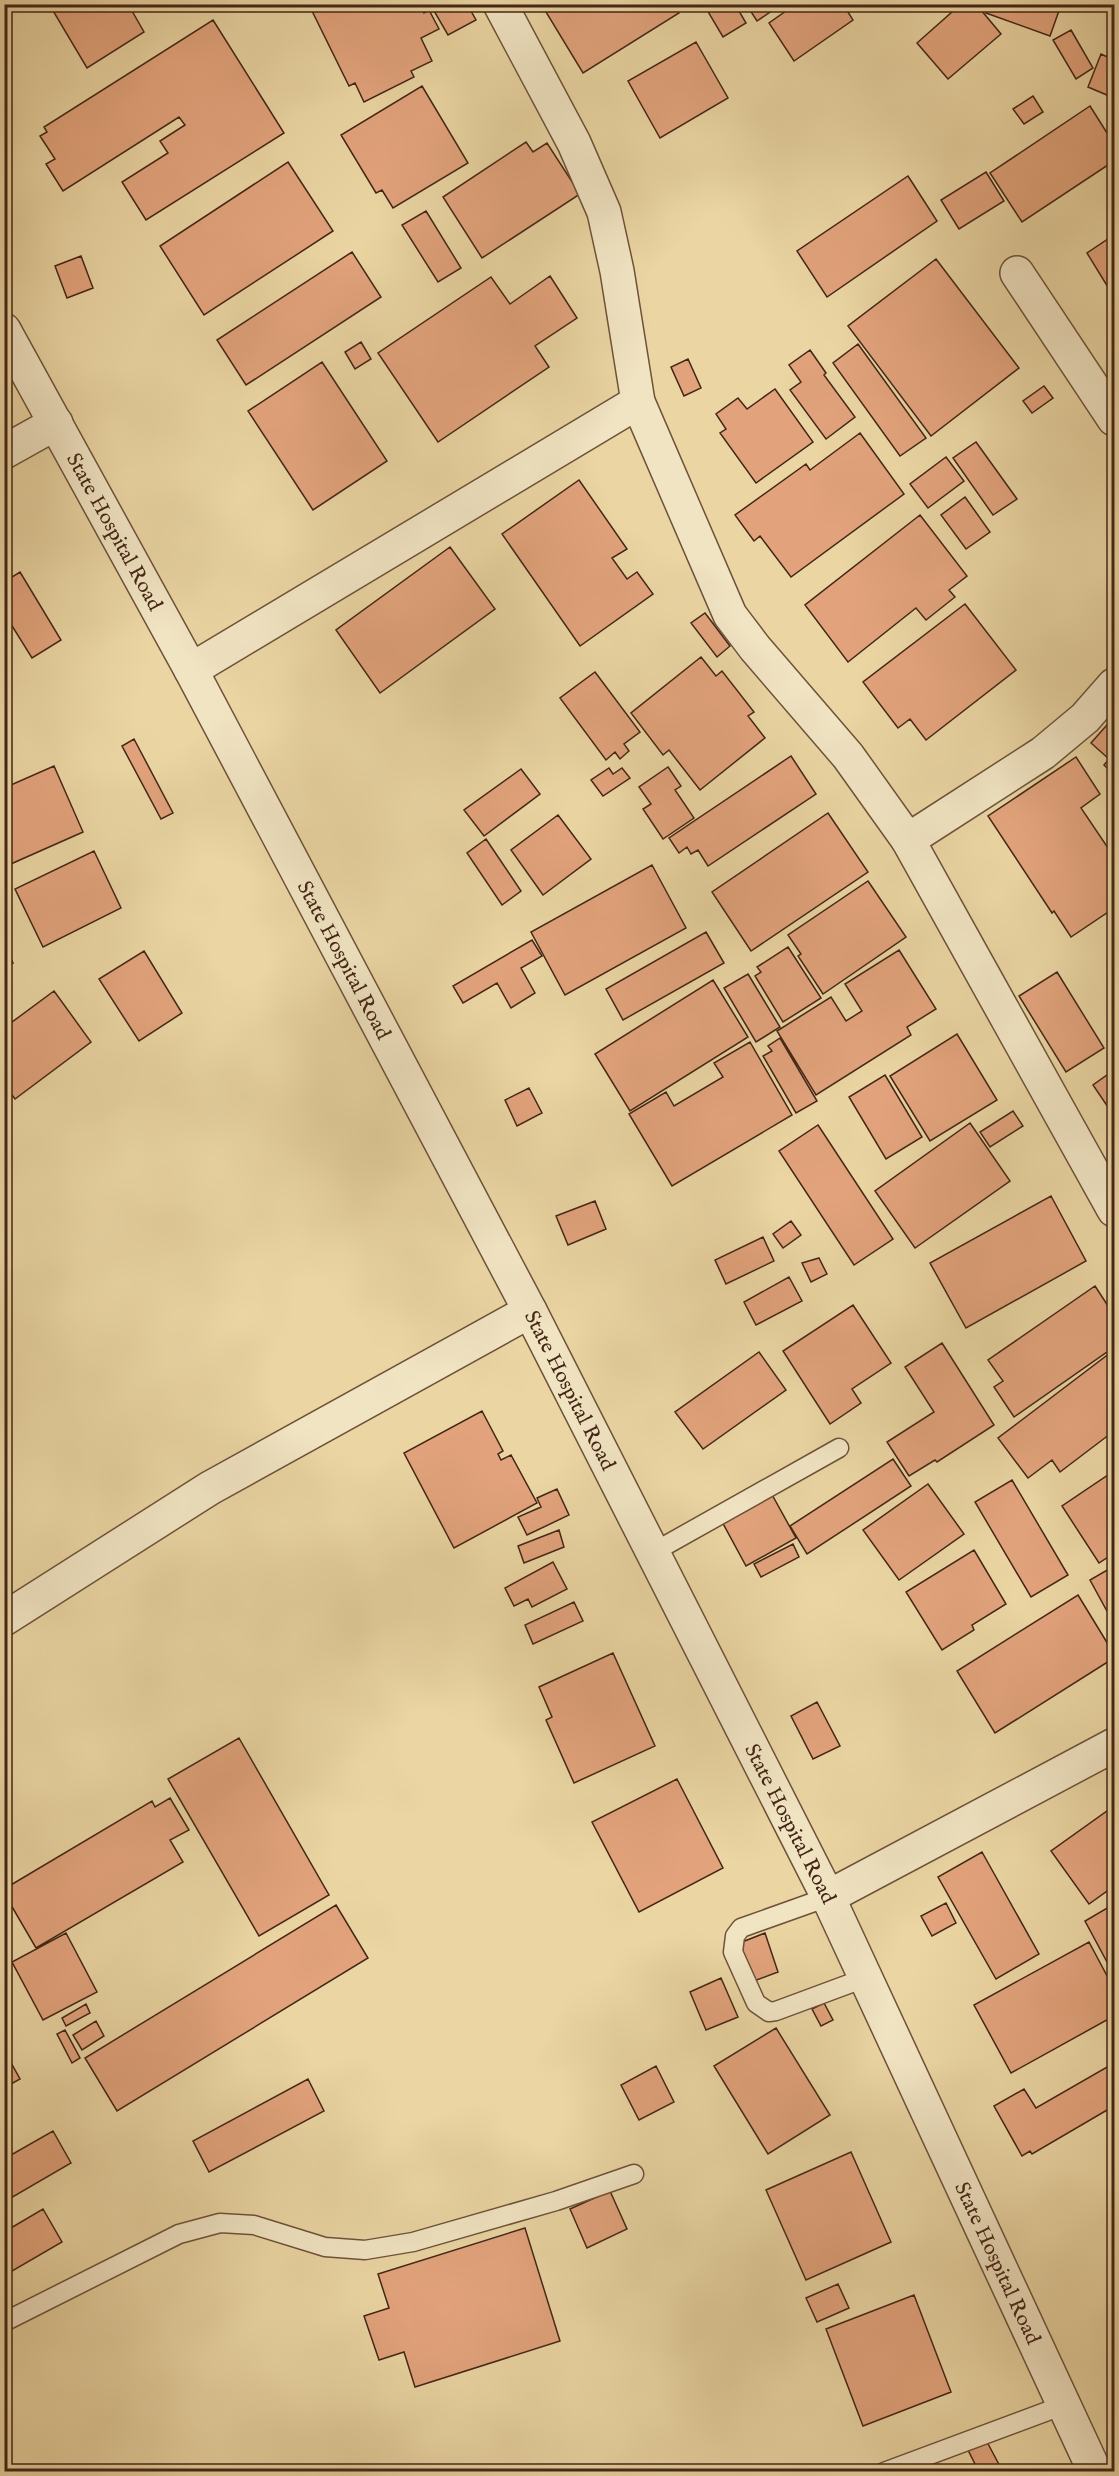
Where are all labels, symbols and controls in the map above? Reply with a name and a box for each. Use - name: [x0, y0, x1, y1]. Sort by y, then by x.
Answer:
- street label: State Hospital Road: [59, 449, 168, 617]
- street label: State Hospital Road: [290, 877, 396, 1045]
- street label: State Hospital Road: [517, 1306, 621, 1476]
- street label: State Hospital Road: [737, 1740, 842, 1909]
- street label: State Hospital Road: [947, 2178, 1046, 2350]

